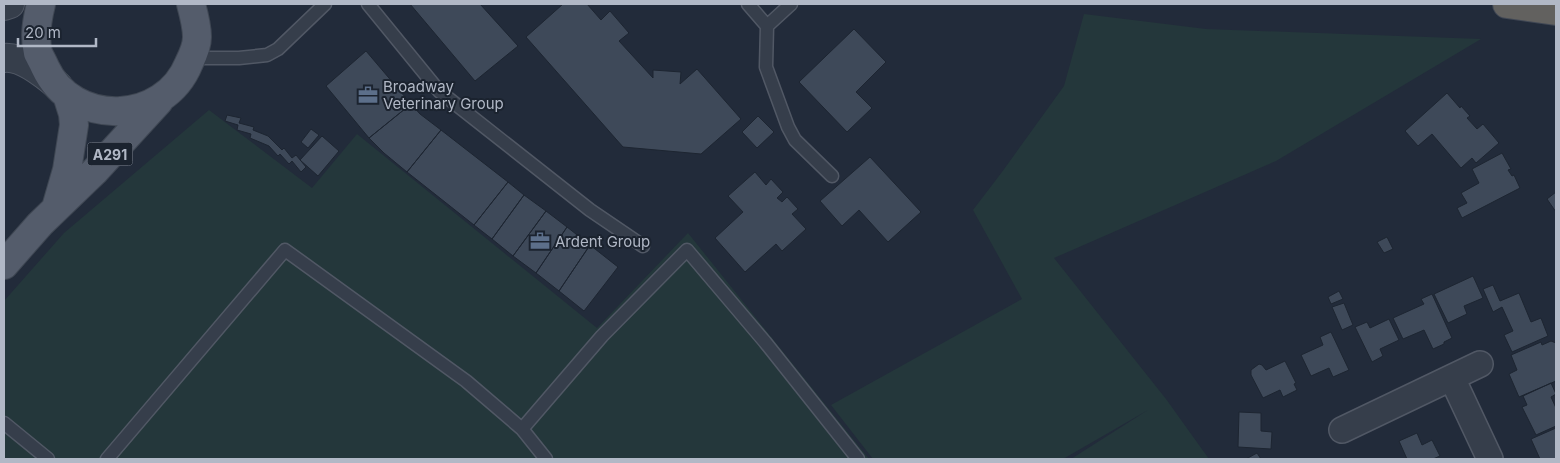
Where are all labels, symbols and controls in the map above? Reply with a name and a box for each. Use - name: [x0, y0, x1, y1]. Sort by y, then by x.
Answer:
- scale bar: [18, 15, 95, 47]
- text: 20 m: [25, 23, 61, 42]
- place label: Broadway Veterinary Group: [383, 77, 504, 113]
- office icon: Broadway Veterinary Group: [357, 84, 379, 106]
- road number: A291: [88, 142, 132, 166]
- office icon: Ardent Group: [529, 230, 551, 252]
- place label: Ardent Group: [555, 232, 650, 251]

